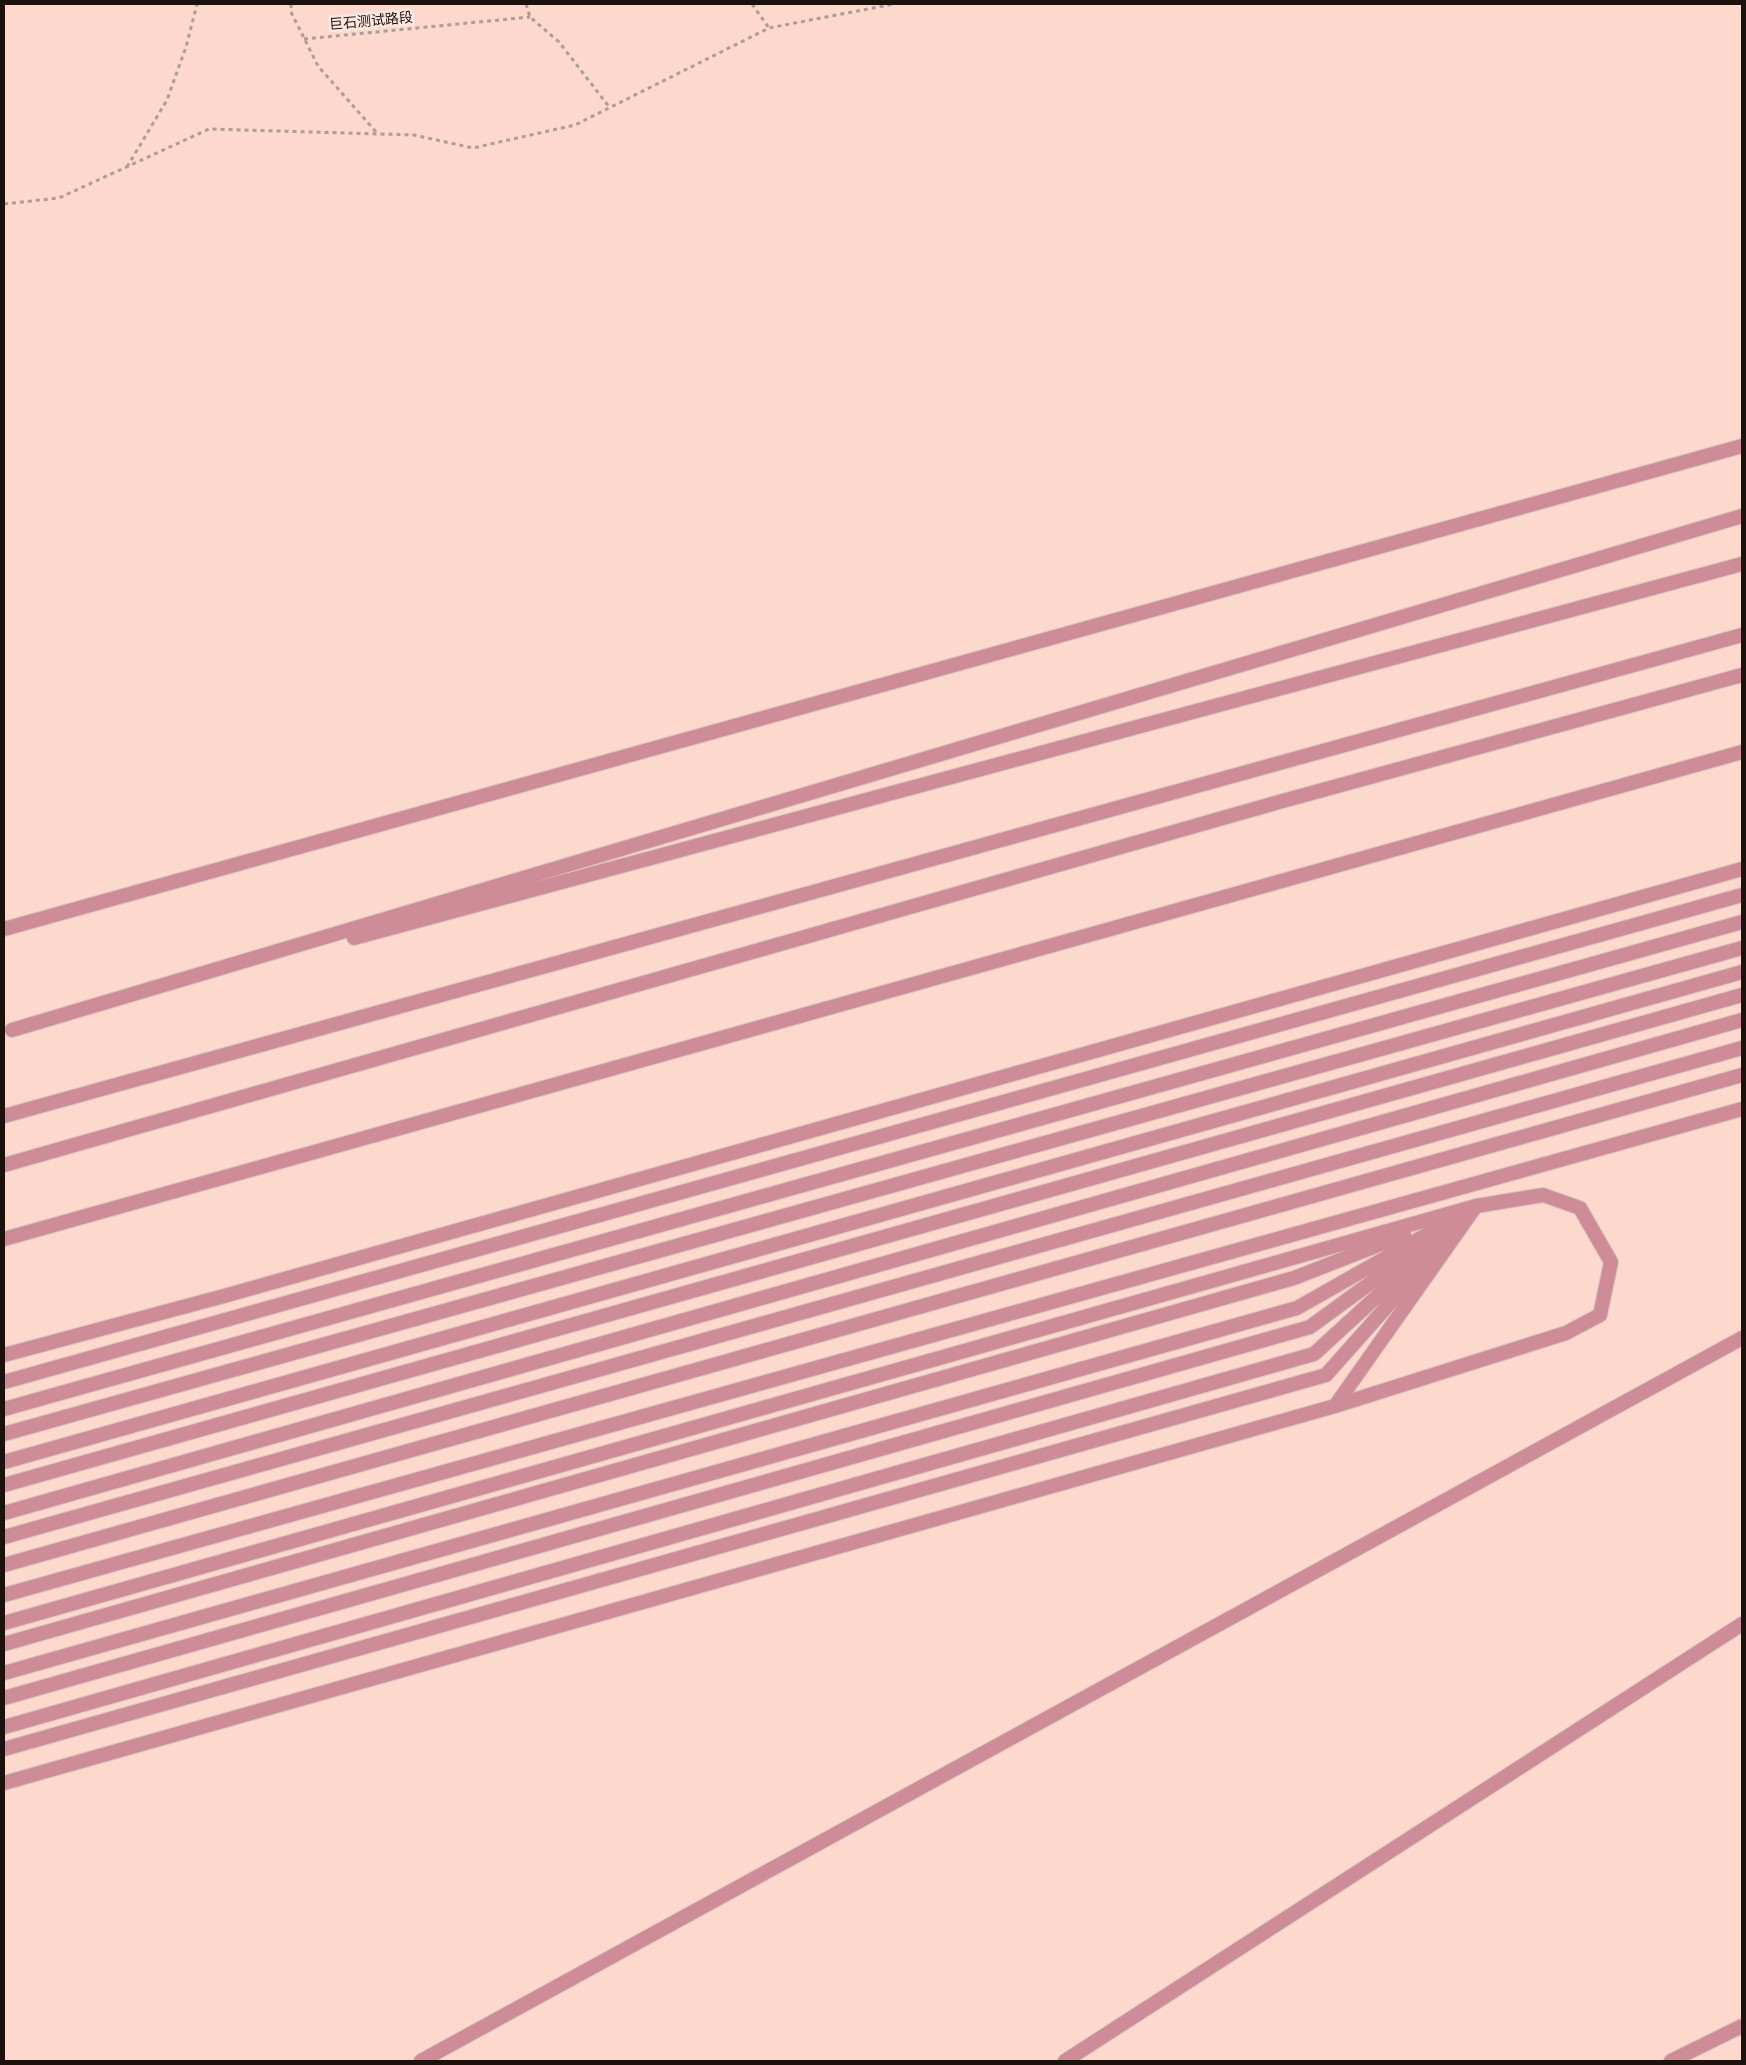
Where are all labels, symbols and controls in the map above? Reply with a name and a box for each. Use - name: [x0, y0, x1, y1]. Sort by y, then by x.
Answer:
- street label: 巨石测试路段: [328, 9, 414, 33]

